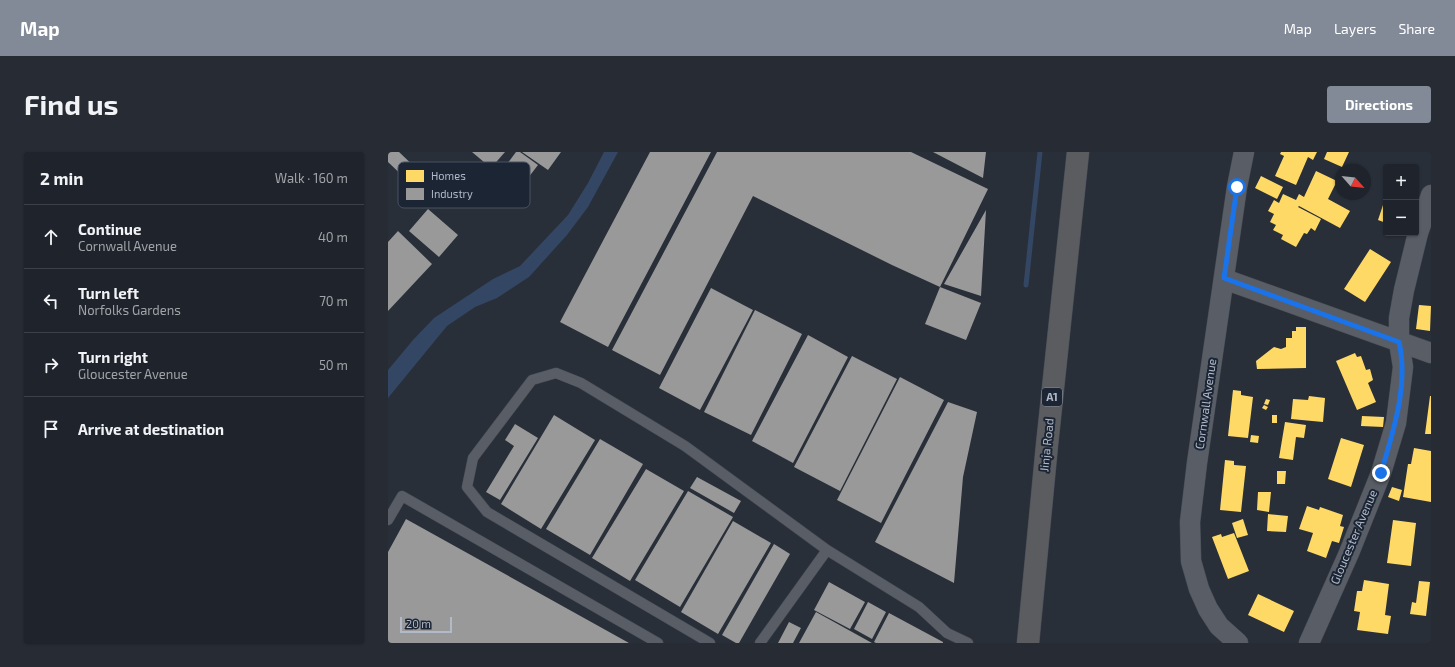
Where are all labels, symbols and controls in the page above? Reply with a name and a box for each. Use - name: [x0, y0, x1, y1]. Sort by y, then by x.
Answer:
- text: Map: [20, 17, 60, 40]
- text: Map: [1284, 20, 1312, 37]
- text: Layers: [1334, 20, 1376, 37]
- text: Share: [1398, 20, 1435, 37]
- button: Directions: [1327, 86, 1431, 123]
- text: Find us: [24, 87, 118, 121]
- legend: [398, 162, 530, 208]
- north arrow: [1335, 164, 1371, 200]
- map controls: [1383, 164, 1419, 236]
- button: +: [1383, 164, 1419, 200]
- text: 2 min: [40, 168, 83, 188]
- text: Homes: [431, 169, 466, 182]
- text: Walk · 160 m: [275, 170, 348, 186]
- route start: [1228, 178, 1246, 196]
- text: Industry: [431, 187, 473, 200]
- button: −: [1383, 200, 1419, 236]
- text: Continue: [78, 220, 141, 238]
- icon: ahead: [40, 226, 62, 248]
- text: 40 m: [318, 229, 348, 245]
- text: Cornwall Avenue: [78, 238, 177, 254]
- text: Turn left: [78, 284, 139, 302]
- icon: left: [40, 290, 62, 312]
- text: 70 m: [319, 293, 348, 309]
- text: Norfolks Gardens: [78, 302, 181, 318]
- text: Turn right: [78, 348, 148, 366]
- icon: right: [40, 354, 62, 376]
- text: 50 m: [319, 357, 348, 373]
- street label: Cornwall Avenue: [1192, 358, 1218, 450]
- text: Gloucester Avenue: [78, 366, 188, 382]
- road number: A1: [1042, 388, 1062, 406]
- street label: Jinja Road: [1036, 417, 1057, 473]
- icon: arrive: [40, 418, 62, 440]
- text: Arrive at destination: [78, 420, 224, 438]
- route end: [1372, 464, 1390, 482]
- street label: Gloucester Avenue: [1327, 487, 1379, 586]
- scale bar: [400, 615, 452, 634]
- text: 20 m: [406, 617, 431, 630]

